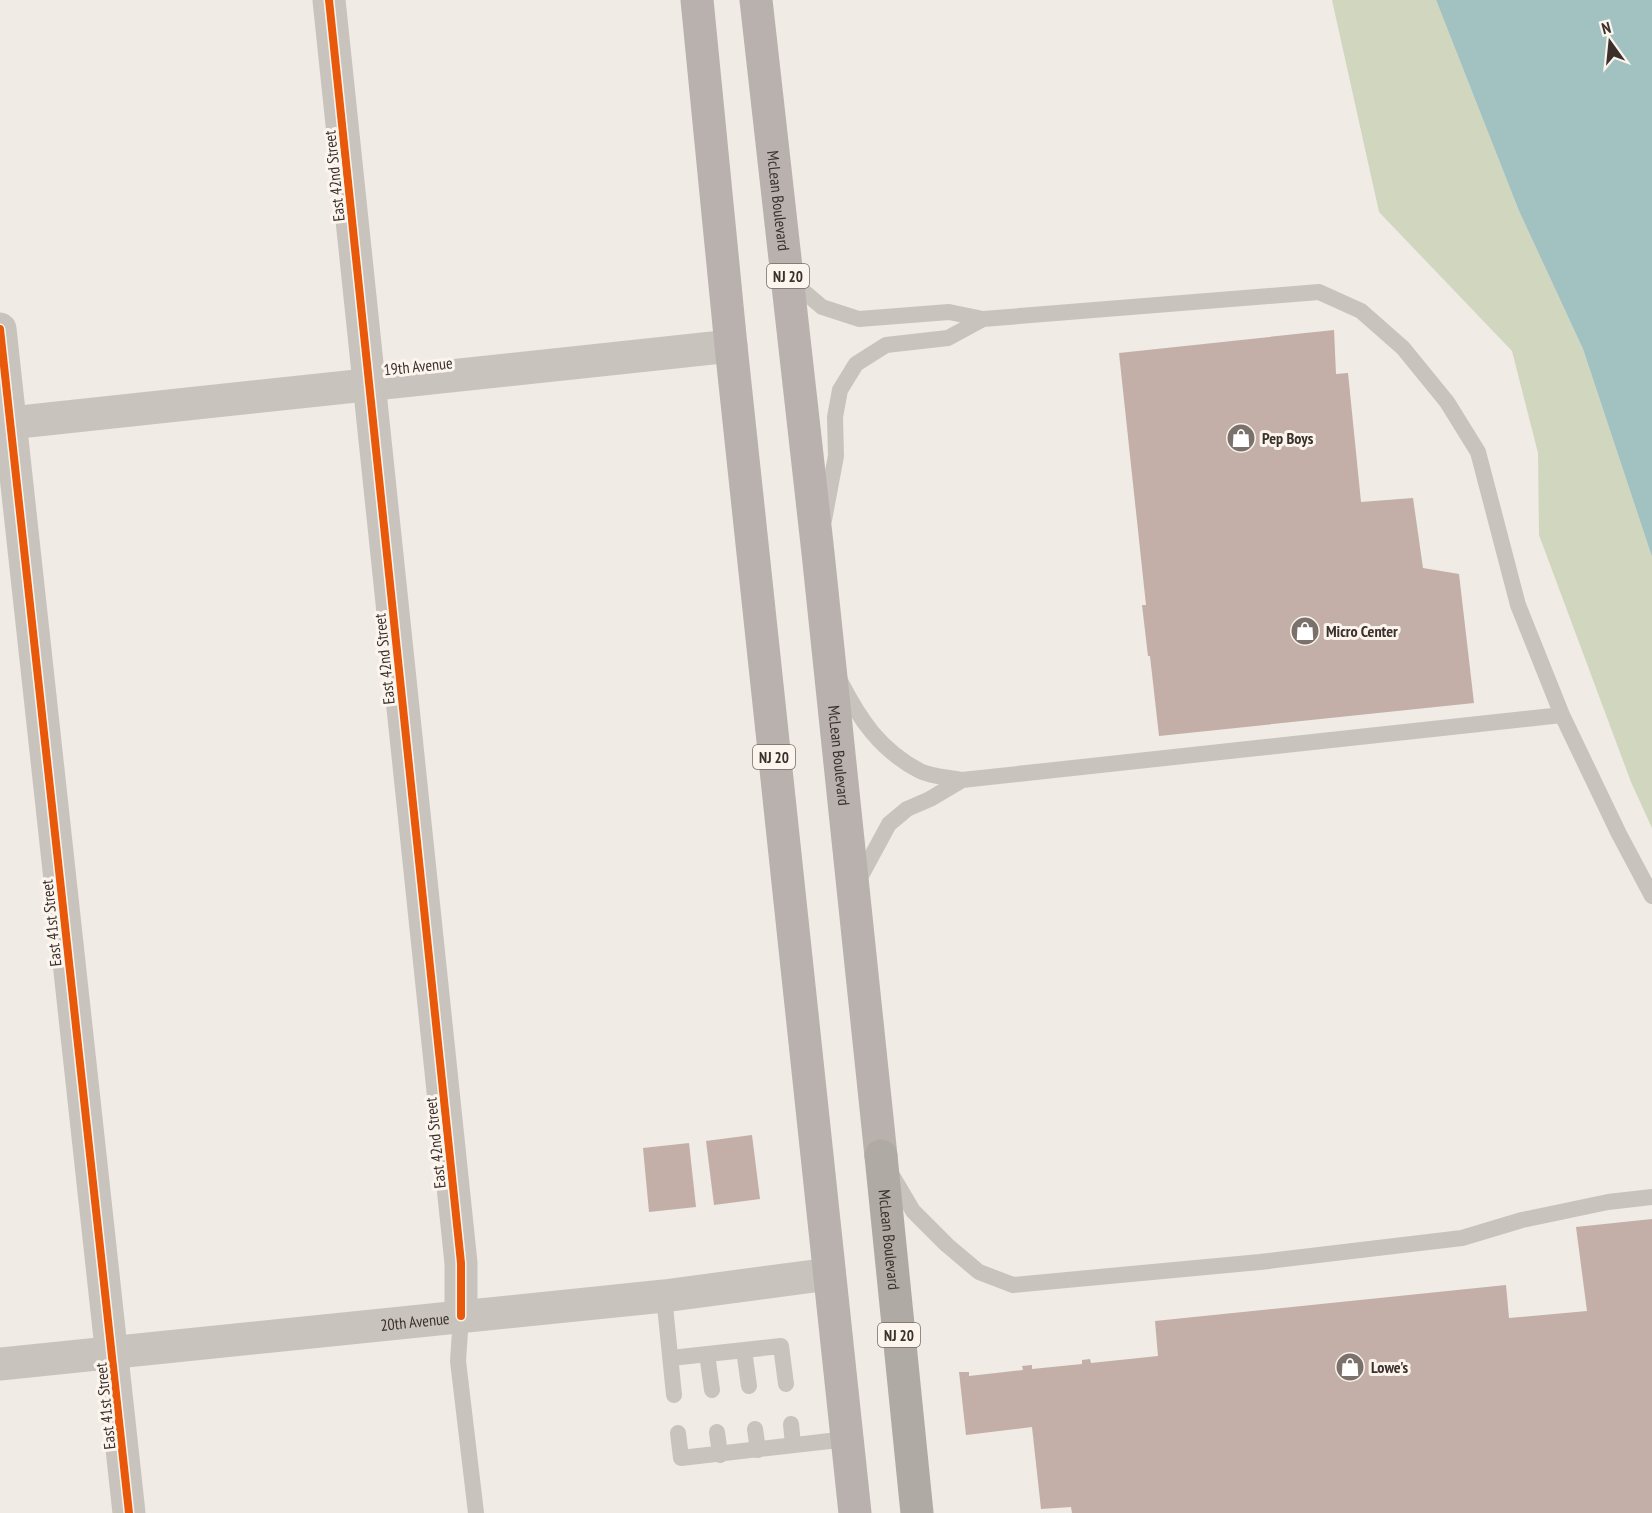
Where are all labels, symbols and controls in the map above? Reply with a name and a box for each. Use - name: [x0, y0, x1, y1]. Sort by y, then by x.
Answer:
- north arrow: [1580, 12, 1640, 72]
- text: N: [1599, 17, 1613, 38]
- street label: East 42nd Street: [319, 129, 349, 222]
- street label: McLean Boulevard: [763, 150, 794, 252]
- road number: NJ 20: [767, 264, 809, 288]
- street label: 19th Avenue: [383, 352, 453, 380]
- shop icon: Pep Boys: [1225, 422, 1257, 454]
- place label: Pep Boys: [1262, 428, 1314, 448]
- street label: East 42nd Street: [369, 612, 399, 705]
- shop icon: Micro Center: [1289, 615, 1321, 647]
- place label: Micro Center: [1326, 621, 1398, 641]
- street label: McLean Boulevard: [824, 704, 854, 807]
- road number: NJ 20: [753, 745, 795, 769]
- street label: East 41st Street: [36, 878, 66, 967]
- street label: East 42nd Street: [420, 1096, 450, 1189]
- street label: McLean Boulevard: [874, 1188, 904, 1291]
- street label: 20th Avenue: [379, 1308, 450, 1335]
- road number: NJ 20: [878, 1323, 920, 1347]
- shop icon: Lowe's: [1334, 1351, 1366, 1383]
- place label: Lowe's: [1371, 1357, 1408, 1377]
- street label: East 41st Street: [90, 1361, 120, 1450]

